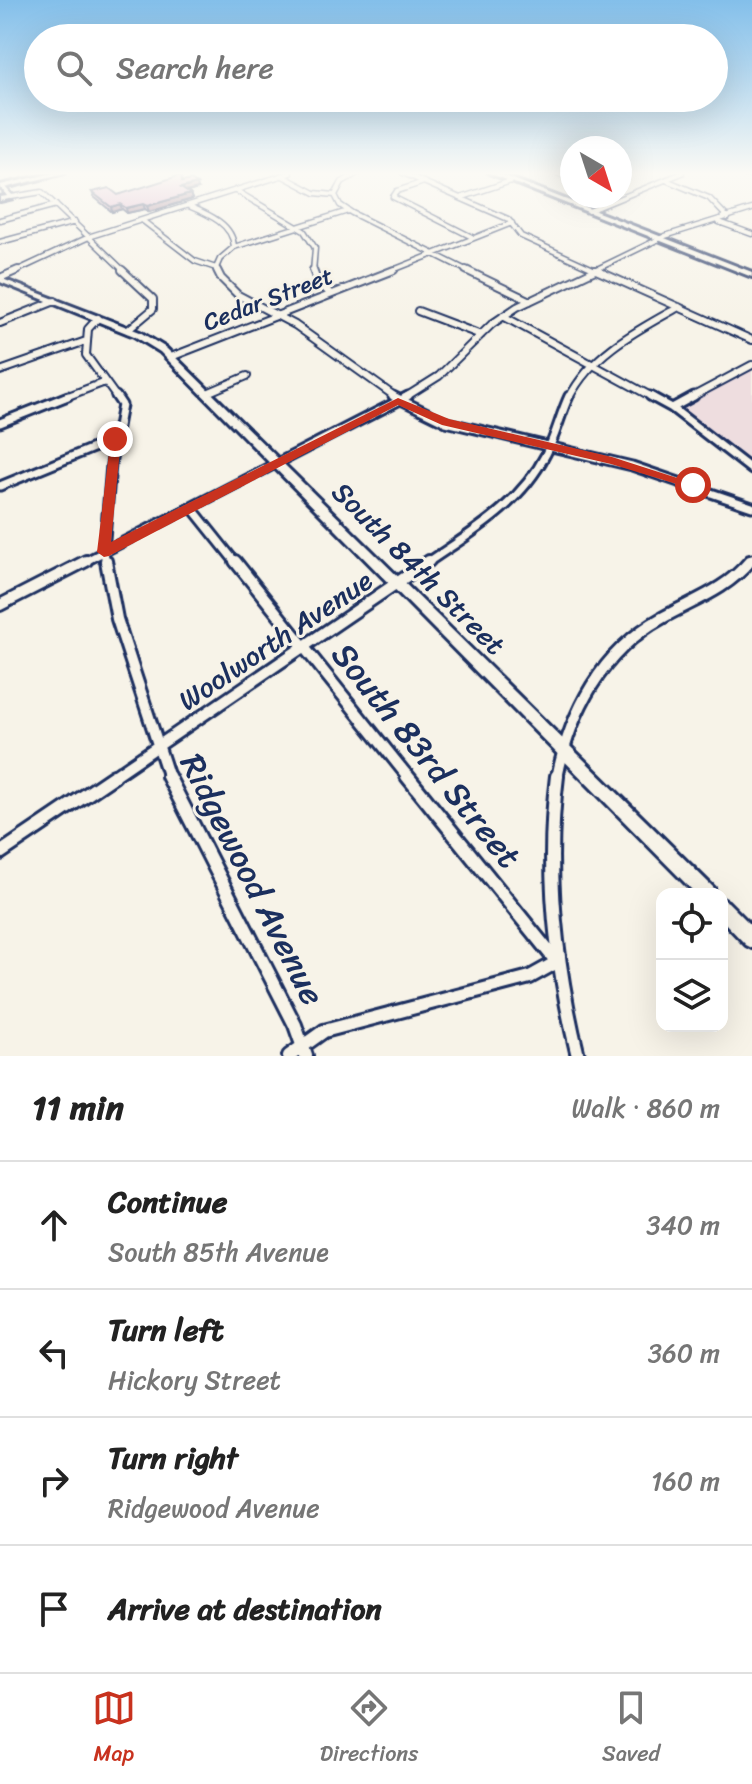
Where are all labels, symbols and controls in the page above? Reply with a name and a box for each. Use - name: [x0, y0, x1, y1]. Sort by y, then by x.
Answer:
- search box: [24, 24, 728, 112]
- text: Search here: [116, 41, 274, 95]
- icon: search: [52, 46, 96, 90]
- north arrow: [560, 136, 632, 208]
- street label: Cedar Street: [196, 255, 340, 343]
- route end: [97, 421, 133, 457]
- route start: [675, 467, 711, 503]
- street label: South 84th Street: [320, 469, 518, 667]
- street label: Woolworth Avenue: [168, 557, 383, 724]
- street label: South 83rd Street: [315, 629, 537, 883]
- street label: Ridgewood Avenue: [163, 743, 342, 1016]
- map controls: [656, 888, 728, 1032]
- button: locate: [656, 888, 728, 960]
- button: layers: [656, 960, 728, 1032]
- text: 11 min: [32, 1078, 124, 1138]
- text: Walk · 860 m: [572, 1085, 720, 1131]
- text: Continue: [108, 1175, 227, 1229]
- text: 340 m: [646, 1202, 720, 1248]
- icon: ahead: [32, 1203, 76, 1247]
- text: South 85th Avenue: [108, 1229, 329, 1275]
- text: Turn left: [108, 1303, 224, 1357]
- text: 360 m: [648, 1330, 720, 1376]
- icon: left: [32, 1331, 76, 1375]
- text: Hickory Street: [108, 1357, 281, 1403]
- text: Turn right: [108, 1431, 238, 1485]
- text: 160 m: [651, 1458, 720, 1504]
- icon: right: [32, 1459, 76, 1503]
- text: Ridgewood Avenue: [108, 1485, 320, 1531]
- text: Arrive at destination: [108, 1582, 382, 1636]
- icon: arrive: [32, 1587, 76, 1631]
- tab: Map: [92, 1686, 136, 1773]
- tab: Directions: [320, 1686, 418, 1773]
- tab: Saved: [602, 1686, 660, 1773]

